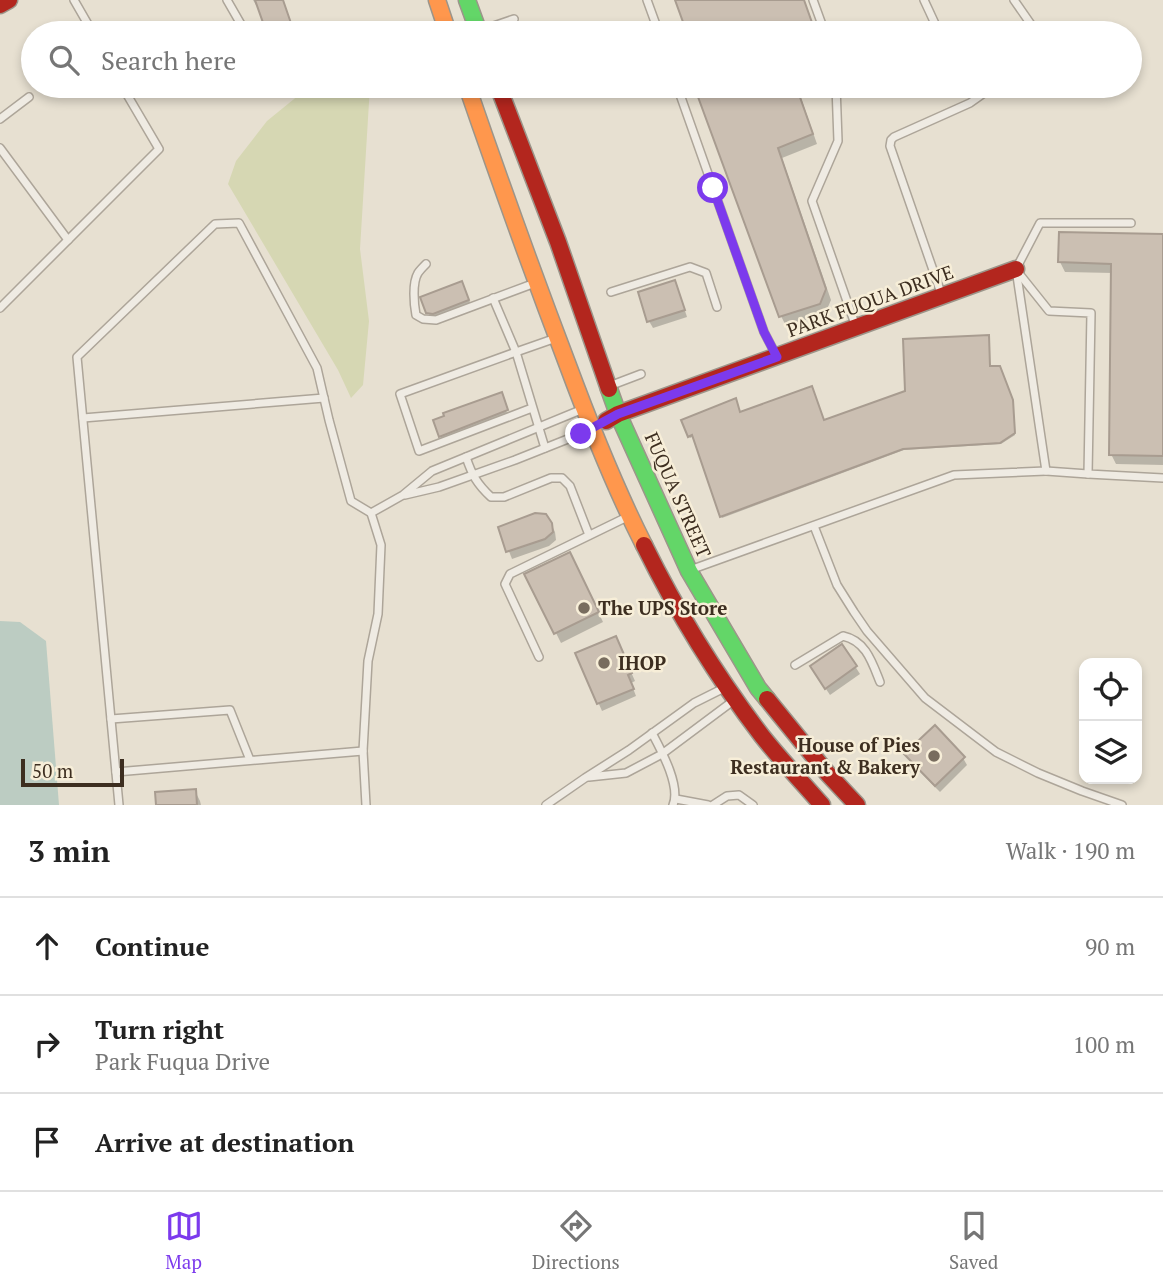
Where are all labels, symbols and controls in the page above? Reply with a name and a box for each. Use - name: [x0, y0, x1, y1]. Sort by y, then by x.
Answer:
- search box: [21, 21, 1142, 98]
- icon: search: [45, 41, 83, 79]
- text: Search here: [101, 43, 236, 77]
- route start: [697, 172, 728, 203]
- street label: PARK FUQUA DRIVE: [783, 259, 957, 342]
- route end: [565, 418, 596, 449]
- street label: FUQUA STREET: [640, 428, 717, 562]
- place label: The UPS Store: [598, 595, 728, 620]
- marker: The UPS Store: [576, 600, 592, 616]
- place label: IHOP: [618, 650, 666, 675]
- marker: IHOP: [596, 655, 612, 671]
- map controls: [1079, 658, 1142, 784]
- button: locate: [1079, 658, 1142, 721]
- button: layers: [1079, 721, 1142, 784]
- place label: House of Pies Restaurant & Bakery: [730, 732, 921, 779]
- marker: House of Pies Restaurant & Bakery: [926, 748, 942, 764]
- scale bar: [21, 756, 124, 788]
- text: 50 m: [32, 758, 73, 783]
- text: 3 min: [28, 831, 110, 871]
- text: Walk · 190 m: [1006, 835, 1135, 866]
- icon: ahead: [28, 927, 66, 965]
- text: Continue: [95, 929, 209, 963]
- text: 90 m: [1085, 931, 1135, 962]
- text: Turn right: [95, 1012, 224, 1046]
- icon: right: [28, 1025, 66, 1063]
- text: 100 m: [1073, 1029, 1135, 1060]
- text: Park Fuqua Drive: [95, 1046, 270, 1077]
- icon: arrive: [28, 1123, 66, 1161]
- text: Arrive at destination: [95, 1125, 354, 1159]
- tab: Map: [165, 1207, 203, 1274]
- tab: Directions: [532, 1207, 620, 1274]
- tab: Saved: [949, 1207, 998, 1274]

